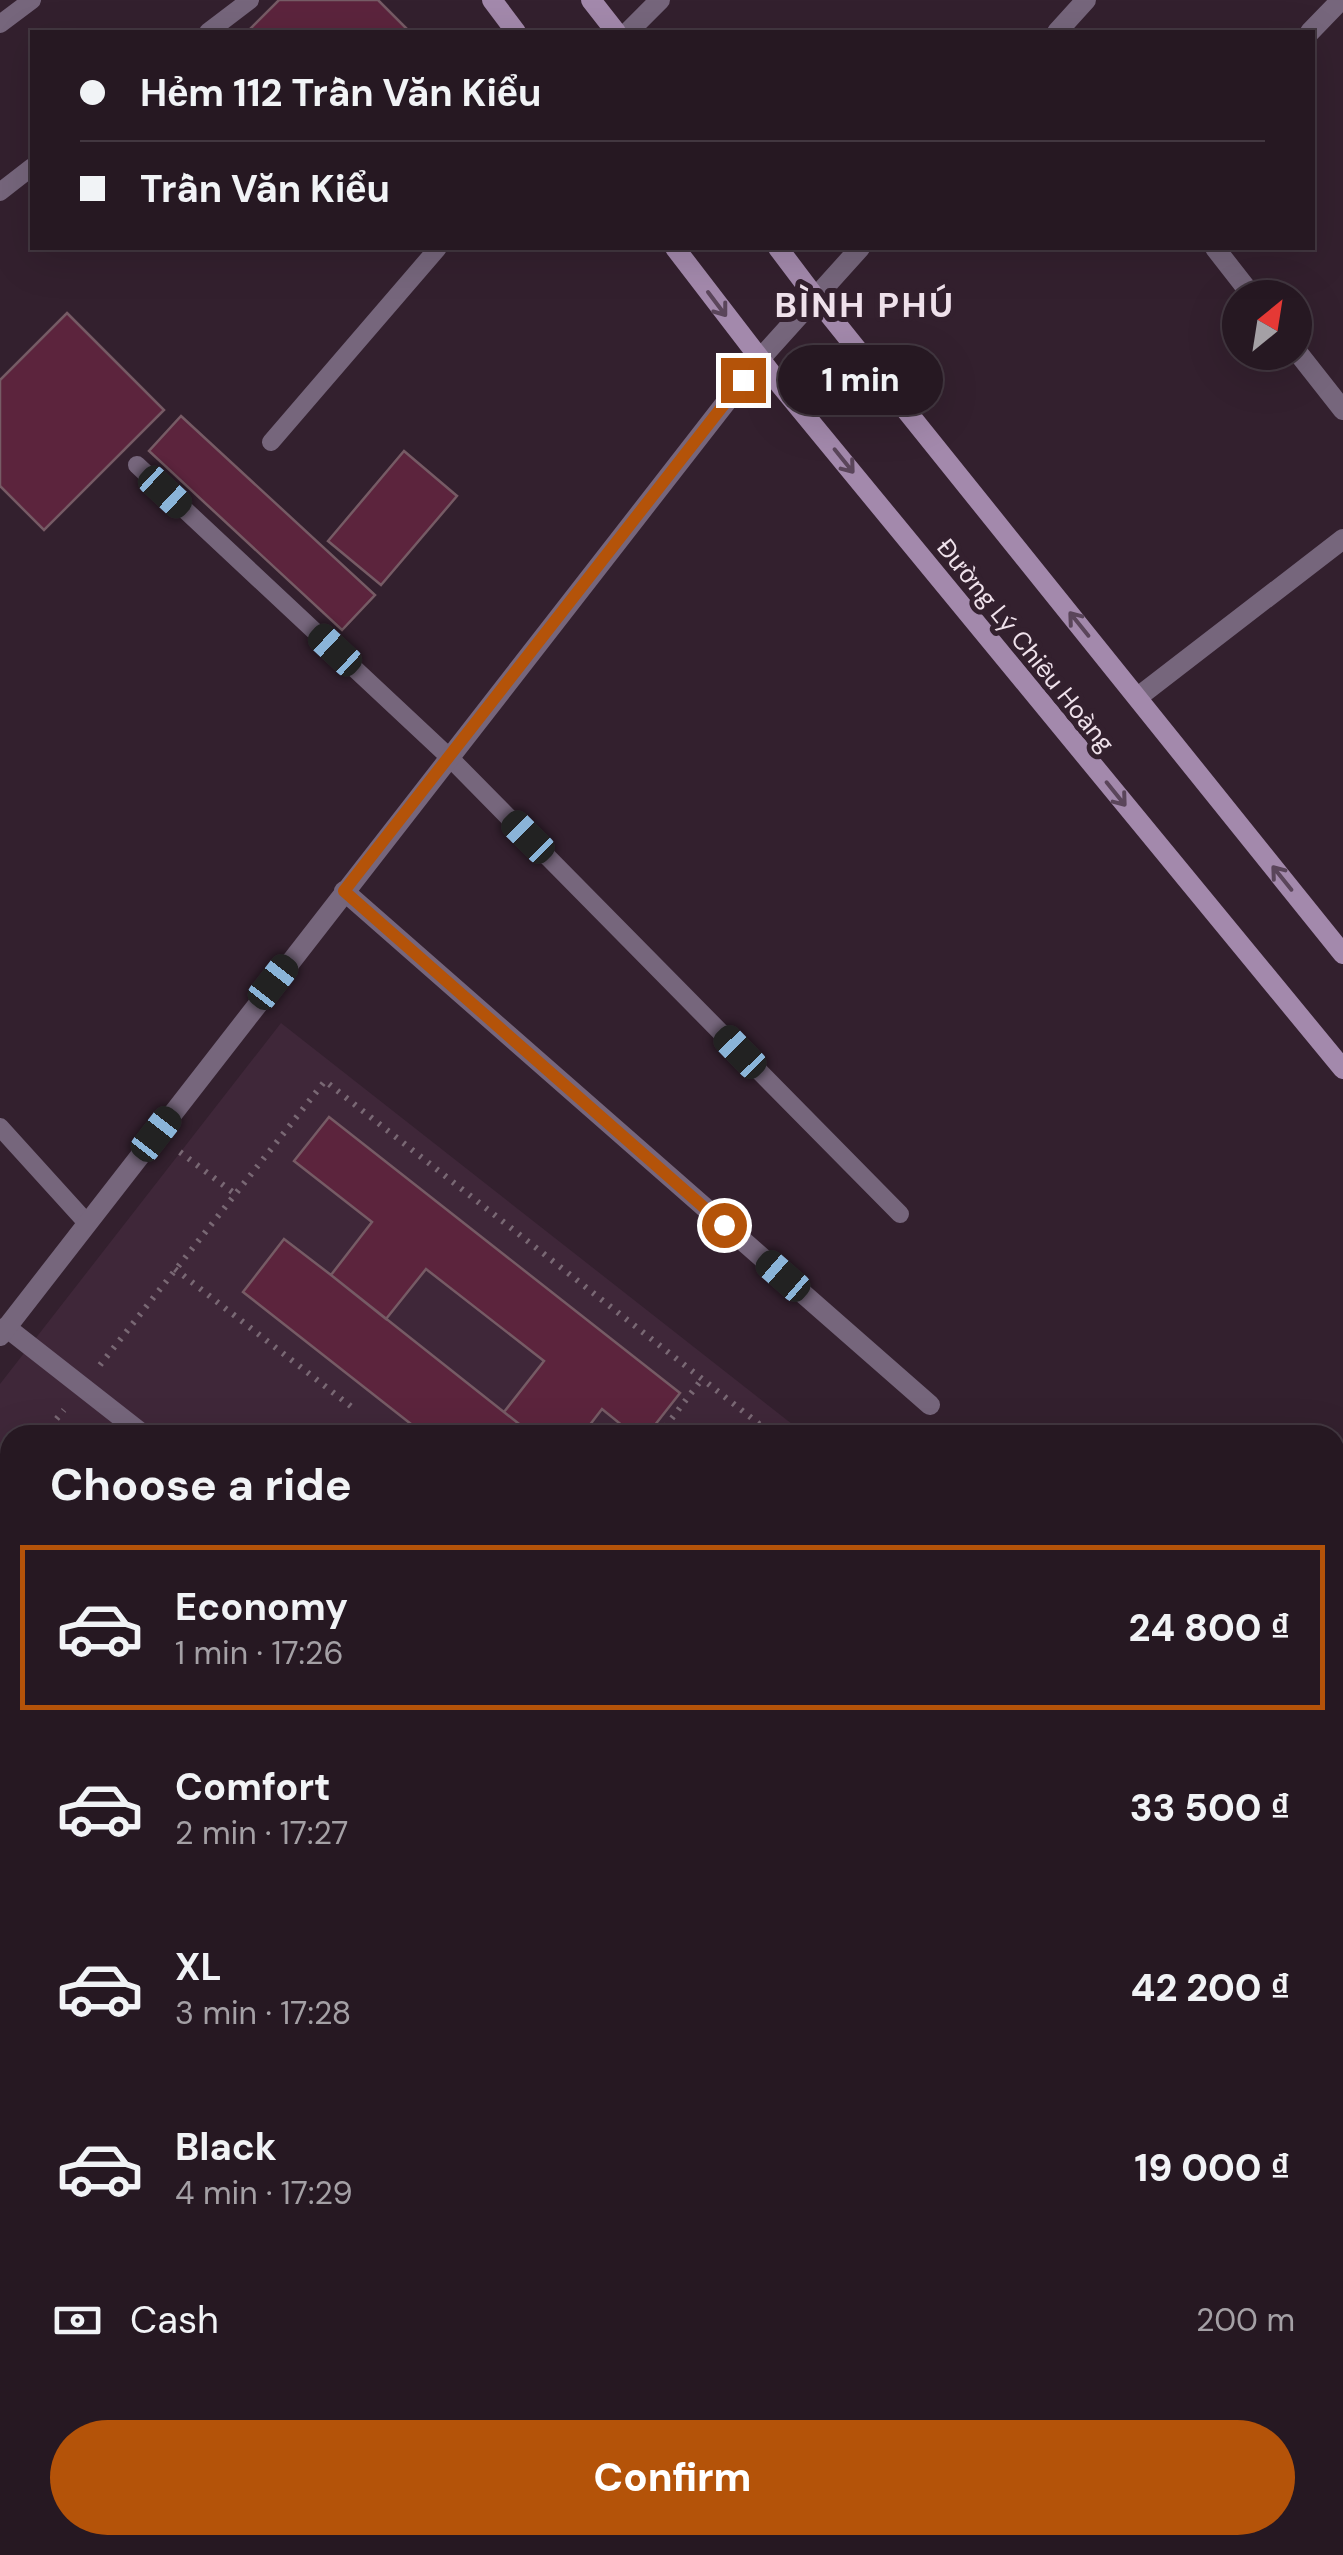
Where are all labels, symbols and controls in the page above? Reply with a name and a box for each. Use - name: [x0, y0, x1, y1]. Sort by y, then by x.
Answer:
- text: Hẻm 112 Trần Văn Kiểu: [140, 68, 541, 118]
- text: Trần Văn Kiểu: [140, 164, 390, 214]
- north arrow: [1222, 280, 1312, 370]
- map controls: [1222, 280, 1312, 370]
- district label: BÌNH PHÚ: [774, 282, 956, 328]
- one-way arrow: [706, 290, 727, 317]
- callout: 1 min: [778, 345, 943, 415]
- route end: [721, 358, 766, 403]
- text: 1 min: [821, 359, 900, 401]
- one-way arrow: [832, 448, 854, 474]
- car: [133, 461, 197, 523]
- street label: Đường Lý Chiêu Hoàng: [929, 532, 1122, 759]
- one-way arrow: [1068, 612, 1090, 638]
- car: [303, 619, 367, 681]
- one-way arrow: [1105, 780, 1127, 806]
- car: [496, 805, 560, 869]
- one-way arrow: [1272, 865, 1293, 892]
- car: [243, 949, 303, 1015]
- car: [708, 1020, 772, 1084]
- car: [126, 1101, 186, 1167]
- route start: [702, 1203, 747, 1248]
- car: [751, 1245, 815, 1307]
- text: Choose a ride: [50, 1455, 352, 1514]
- text: Economy: [175, 1582, 348, 1632]
- icon: car: [55, 1583, 145, 1673]
- text: 24 800 ₫: [1128, 1603, 1290, 1653]
- text: 1 min · 17:26: [175, 1632, 343, 1674]
- text: Comfort: [175, 1762, 331, 1812]
- icon: car: [55, 1763, 145, 1853]
- text: 33 500 ₫: [1130, 1783, 1290, 1833]
- text: 2 min · 17:27: [175, 1812, 348, 1854]
- text: XL: [175, 1942, 222, 1992]
- icon: car: [55, 1943, 145, 2033]
- text: 42 200 ₫: [1131, 1963, 1290, 2013]
- text: 3 min · 17:28: [175, 1992, 351, 2034]
- text: Black: [175, 2122, 277, 2172]
- icon: car: [55, 2123, 145, 2213]
- text: 19 000 ₫: [1134, 2143, 1290, 2193]
- text: 4 min · 17:29: [175, 2172, 353, 2214]
- icon: cash: [50, 2293, 105, 2348]
- text: Cash: [130, 2295, 219, 2345]
- text: 200 m: [1196, 2299, 1295, 2341]
- button: Confirm: [50, 2420, 1295, 2535]

